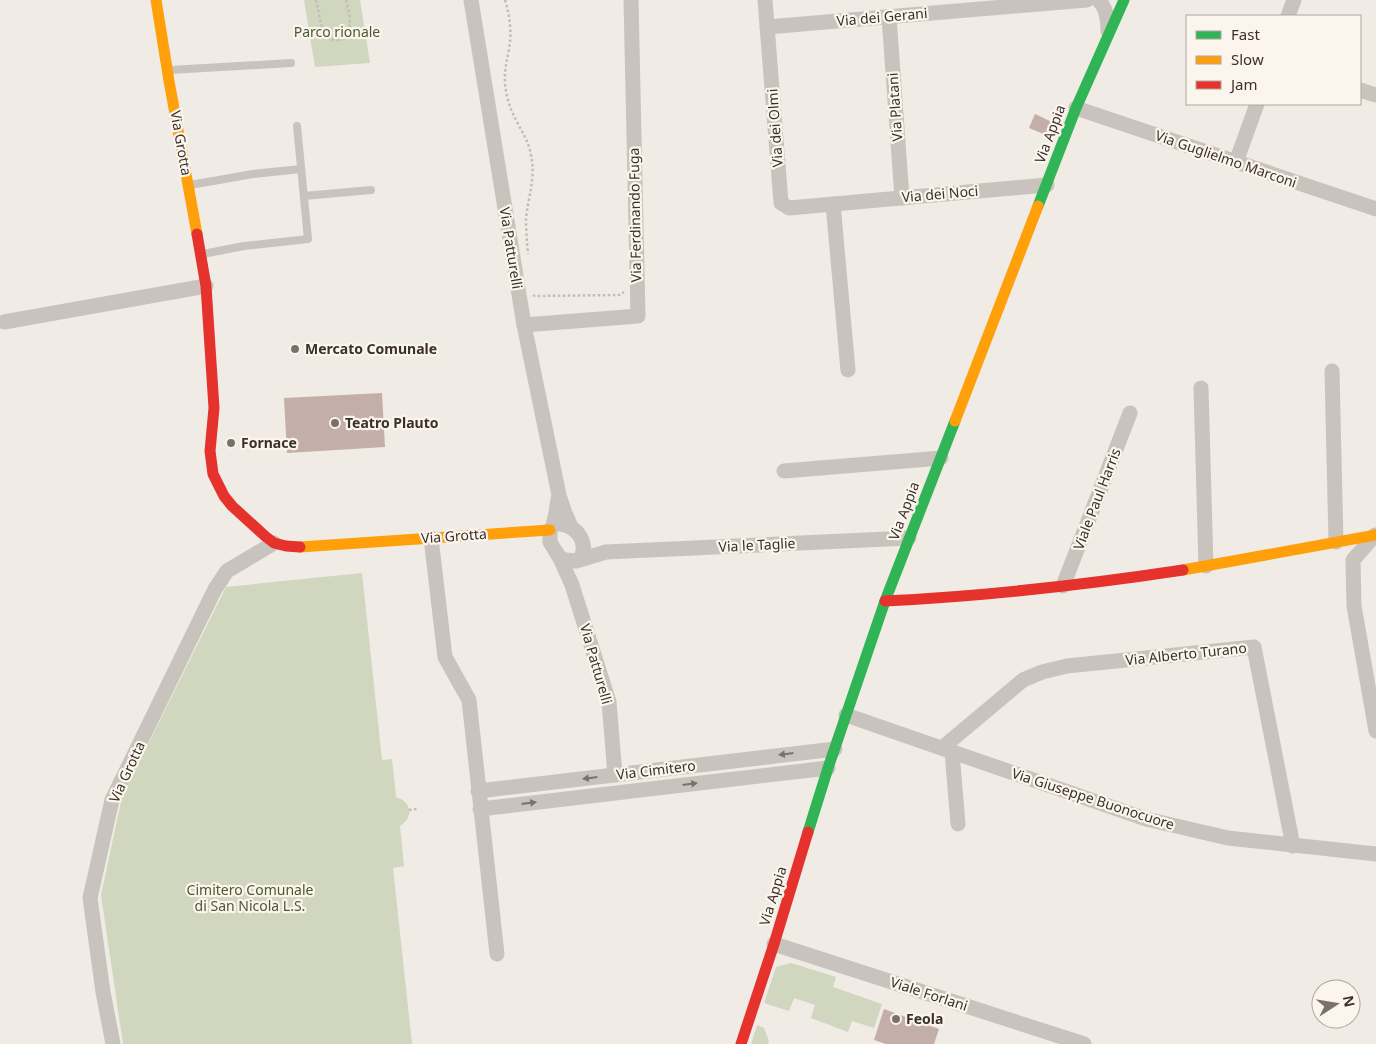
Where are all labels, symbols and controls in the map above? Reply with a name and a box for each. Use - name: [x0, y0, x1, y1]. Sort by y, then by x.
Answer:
- street label: Via dei Gerani: [836, 3, 928, 30]
- legend: [1186, 15, 1361, 105]
- park label: Parco rionale: [294, 22, 380, 41]
- text: Fast: [1231, 24, 1260, 44]
- text: Slow: [1231, 49, 1264, 69]
- street label: Via Platani: [883, 72, 906, 142]
- text: Jam: [1229, 74, 1258, 94]
- street label: Via dei Olmi: [762, 88, 787, 168]
- street label: Via Appia: [1030, 102, 1069, 166]
- street label: Via Grotta: [166, 109, 197, 177]
- street label: Via Guglielmo Marconi: [1153, 125, 1299, 192]
- street label: Via Ferdinando Fuga: [624, 148, 645, 282]
- street label: Via dei Noci: [901, 181, 979, 206]
- street label: Via Patturelli: [496, 206, 527, 290]
- place label: Mercato Comunale: [305, 339, 437, 358]
- marker: Mercato Comunale: [289, 343, 301, 355]
- place label: Teatro Plauto: [345, 413, 439, 432]
- marker: Teatro Plauto: [329, 417, 341, 429]
- place label: Fornace: [241, 433, 297, 452]
- marker: Fornace: [225, 437, 237, 449]
- street label: Viale Paul Harris: [1068, 445, 1125, 552]
- street label: Via Appia: [884, 479, 923, 543]
- street label: Via Grotta: [421, 524, 487, 547]
- street label: Via le Taglie: [718, 533, 796, 556]
- street label: Via Patturelli: [576, 621, 617, 706]
- street label: Via Alberto Turano: [1124, 638, 1247, 669]
- street label: Via Grotta: [104, 738, 149, 806]
- one-way arrow: [778, 750, 794, 758]
- street label: Via Cimitero: [615, 755, 697, 784]
- street label: Via Giuseppe Buonocuore: [1009, 763, 1177, 834]
- one-way arrow: [582, 774, 598, 782]
- one-way arrow: [682, 780, 698, 788]
- one-way arrow: [521, 799, 537, 807]
- street label: Via Appia: [754, 864, 791, 928]
- park label: Cimitero Comunale di San Nicola L.S.: [187, 880, 313, 915]
- street label: Viale Forlani: [888, 972, 970, 1015]
- north arrow: [1311, 979, 1361, 1029]
- text: N: [1339, 994, 1360, 1009]
- place label: Feola: [906, 1009, 943, 1028]
- marker: Feola: [890, 1013, 902, 1025]

